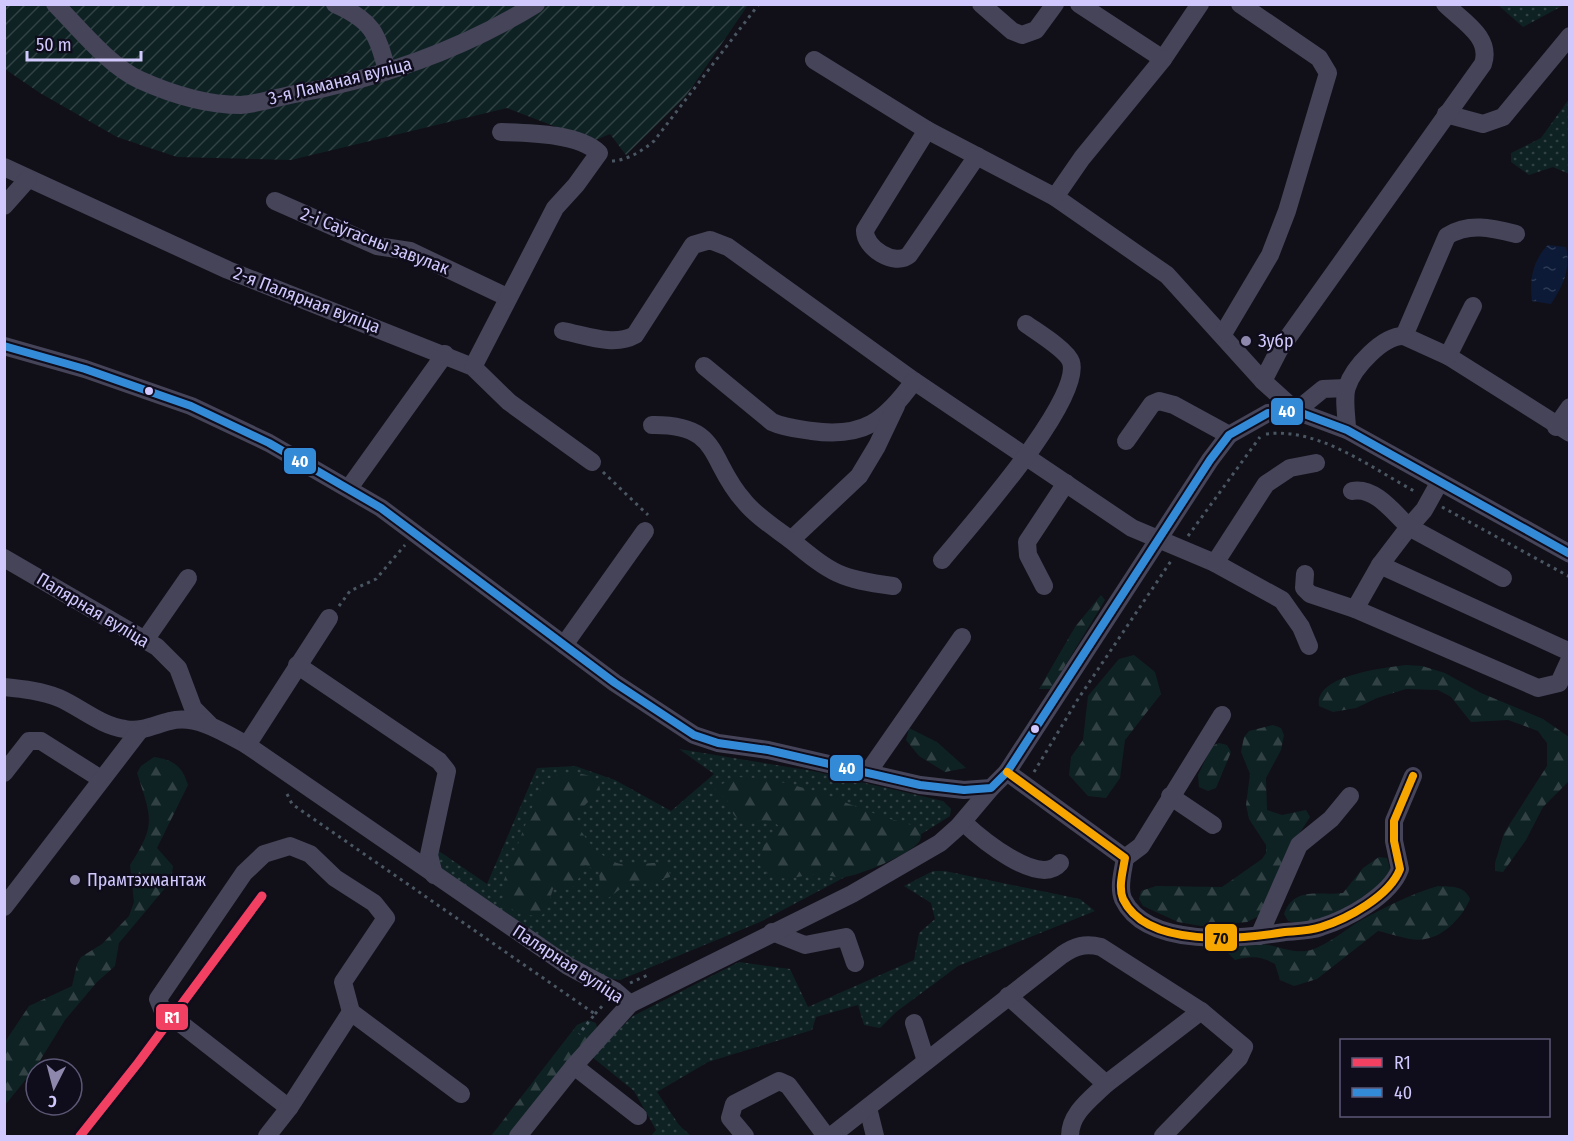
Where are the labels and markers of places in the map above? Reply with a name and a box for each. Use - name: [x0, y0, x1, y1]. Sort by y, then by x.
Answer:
- place label: Зубр: [1258, 330, 1294, 352]
- marker: Зубр: [1239, 334, 1253, 348]
- unlabelled marker: [143, 385, 155, 397]
- unlabelled marker: [1029, 723, 1041, 735]
- place label: Прамтэхмантаж: [87, 869, 207, 891]
- marker: Прамтэхмантаж: [68, 873, 82, 887]

